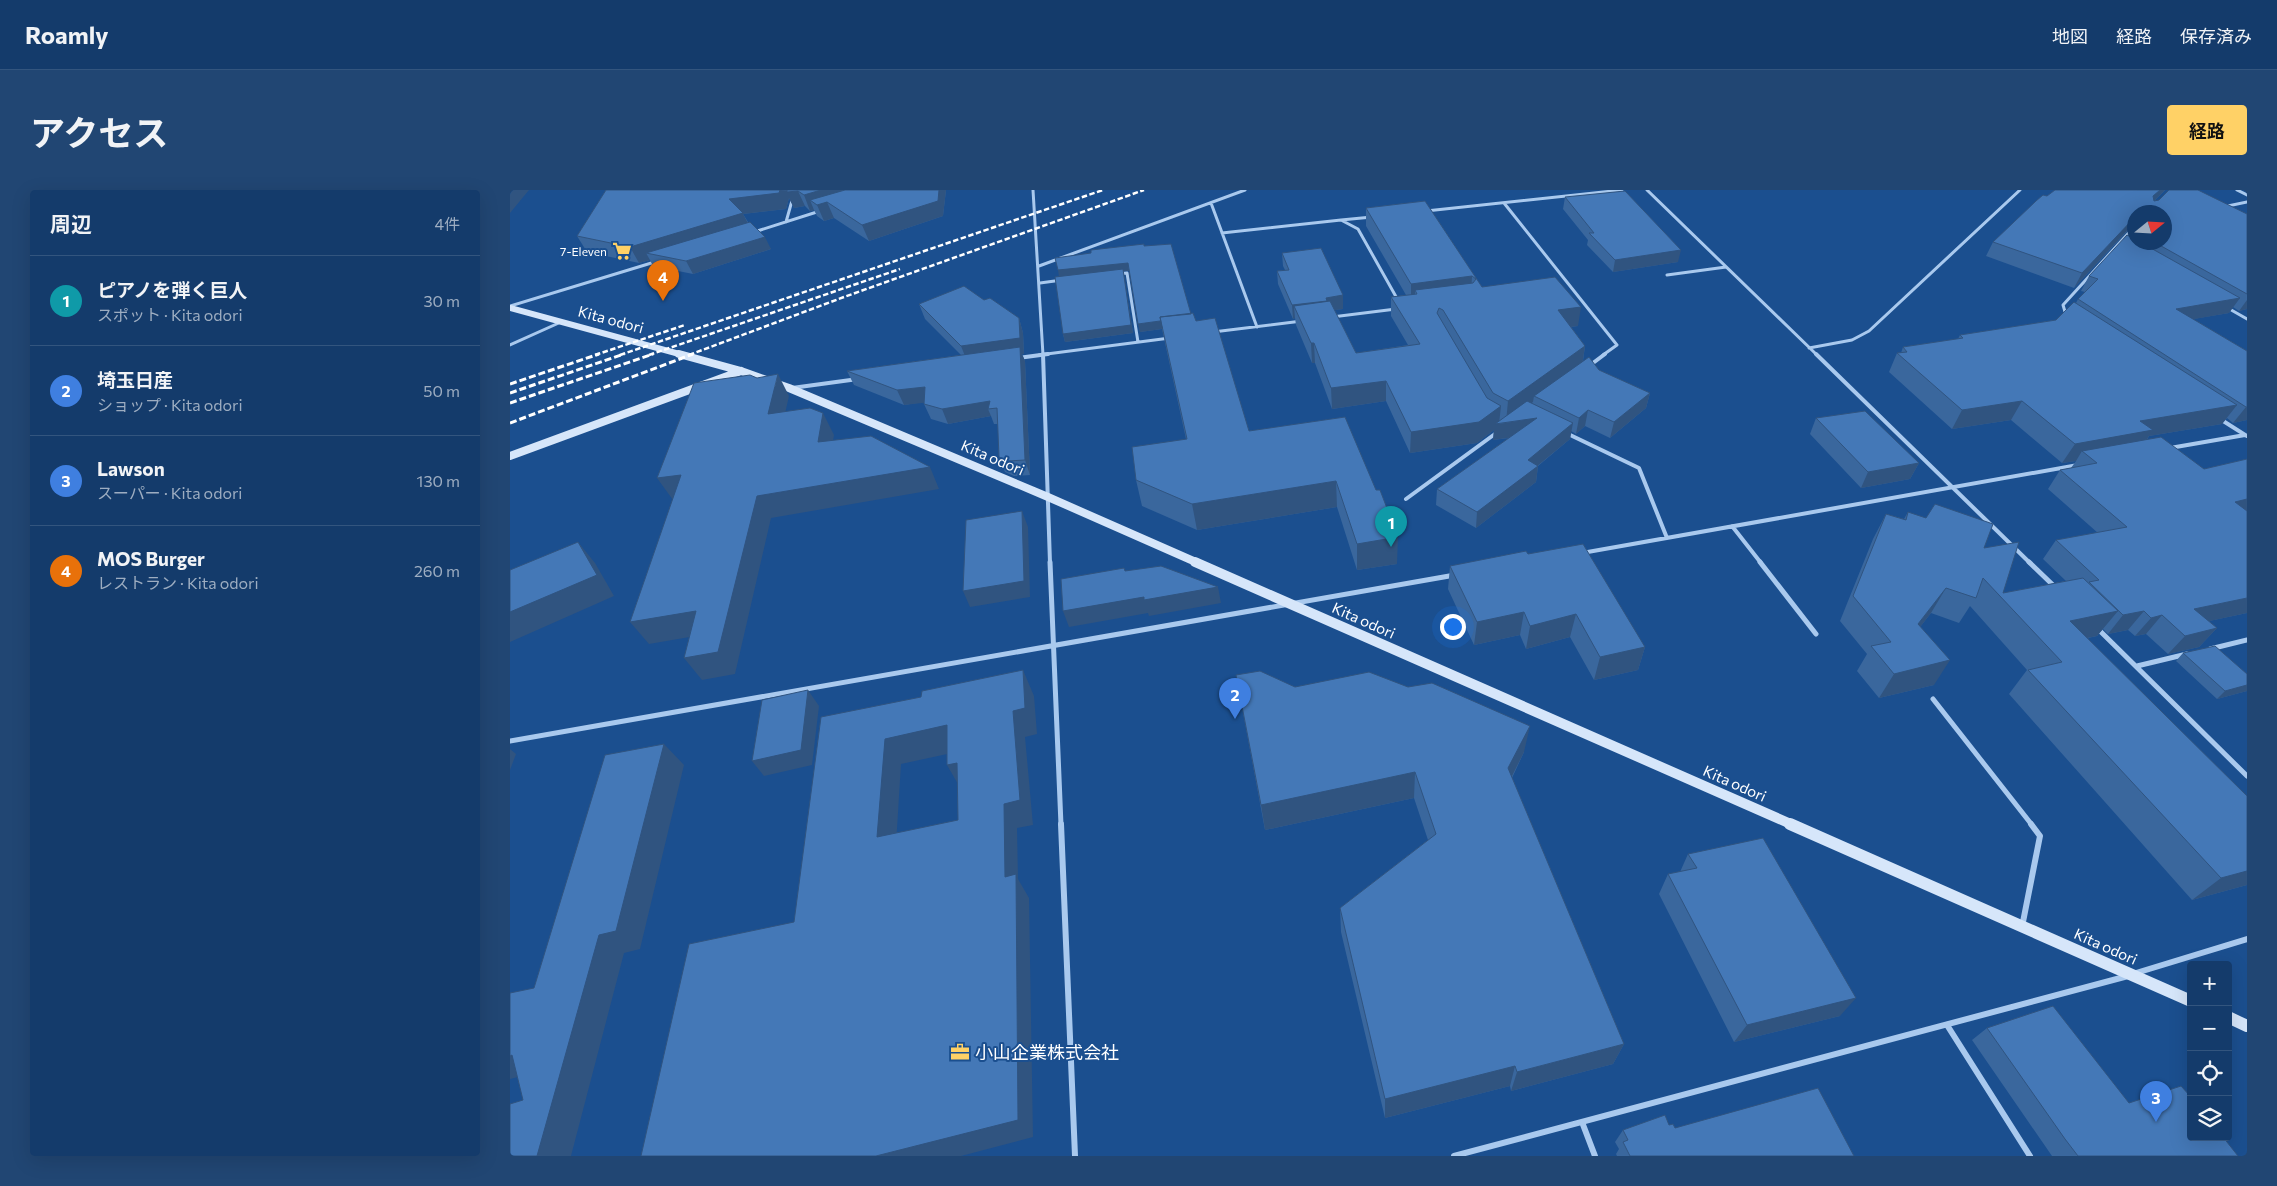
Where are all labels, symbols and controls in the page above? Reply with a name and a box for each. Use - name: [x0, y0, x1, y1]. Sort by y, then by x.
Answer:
- text: Roamly: [25, 20, 108, 49]
- text: 地図: [2052, 25, 2088, 47]
- text: 経路: [2116, 25, 2152, 47]
- text: 保存済み: [2180, 25, 2252, 47]
- button: 経路: [2167, 105, 2247, 155]
- text: アクセス: [30, 110, 168, 153]
- north arrow: [2127, 205, 2172, 250]
- text: 周辺: [50, 211, 92, 236]
- text: 4件: [434, 214, 460, 233]
- supermarket icon: 7-Eleven: [611, 240, 633, 262]
- place label: 7-Eleven: [560, 244, 607, 258]
- pin: 4: [647, 260, 679, 301]
- text: ピアノを弾く巨人: [97, 278, 247, 301]
- text: 1: [62, 291, 70, 310]
- text: 30 m: [423, 291, 460, 310]
- street label: Kita odori: [576, 302, 646, 336]
- text: スポット · Kita odori: [97, 305, 243, 324]
- text: 埼玉日産: [97, 368, 173, 391]
- text: 2: [61, 381, 71, 400]
- text: 50 m: [423, 381, 460, 400]
- text: ショップ · Kita odori: [97, 395, 243, 414]
- street label: Kita odori: [959, 436, 1027, 478]
- text: Lawson: [97, 457, 165, 480]
- text: 3: [61, 471, 71, 490]
- text: 130 m: [417, 471, 460, 490]
- text: スーパー · Kita odori: [97, 483, 242, 502]
- pin: 1: [1375, 506, 1407, 547]
- text: MOS Burger: [97, 547, 205, 570]
- text: 4: [61, 561, 71, 580]
- text: 260 m: [414, 561, 460, 580]
- text: レストラン · Kita odori: [97, 573, 259, 592]
- street label: Kita odori: [1330, 598, 1398, 642]
- your location: [1440, 614, 1466, 640]
- pin: 2: [1219, 678, 1251, 719]
- street label: Kita odori: [1701, 761, 1769, 805]
- street label: Kita odori: [2072, 924, 2140, 968]
- map controls: [2187, 961, 2232, 1141]
- button: +: [2187, 961, 2232, 1006]
- button: −: [2187, 1006, 2232, 1051]
- office icon: 小山企業株式会社: [949, 1041, 971, 1063]
- place label: 小山企業株式会社: [975, 1041, 1119, 1063]
- button: locate: [2187, 1051, 2232, 1096]
- pin: 3: [2140, 1081, 2172, 1122]
- button: layers: [2187, 1096, 2232, 1141]

